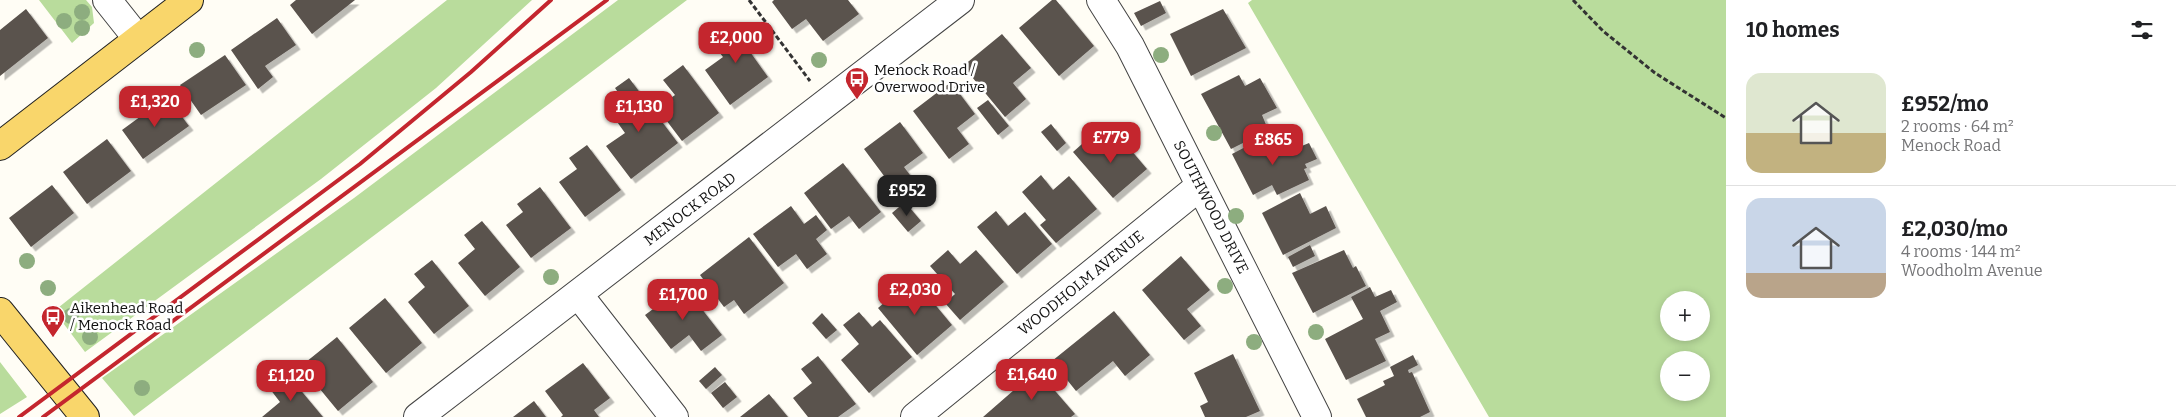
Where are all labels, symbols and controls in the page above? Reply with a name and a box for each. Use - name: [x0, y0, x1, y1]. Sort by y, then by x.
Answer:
- icon: filters: [2128, 16, 2156, 44]
- text: 10 homes: [1746, 17, 1840, 43]
- pin: £2,000: [695, 22, 777, 64]
- text: £2,000: [709, 28, 763, 47]
- place label: Menock Road / Overwood Drive: [874, 61, 985, 96]
- bus stop icon: Menock Road / Overwood Drive: [844, 66, 870, 100]
- pin: £1,320: [114, 86, 196, 128]
- pin: £1,130: [598, 90, 680, 133]
- text: £952/mo: [1901, 91, 1989, 117]
- text: £1,320: [130, 92, 180, 111]
- icon: home: [1786, 93, 1846, 153]
- text: £1,130: [615, 97, 663, 116]
- text: 2 rooms · 64 m²: [1901, 117, 2014, 136]
- pin: £779: [1081, 121, 1141, 164]
- pin: £865: [1243, 124, 1303, 166]
- text: £779: [1093, 128, 1130, 147]
- text: £865: [1254, 130, 1292, 149]
- text: Menock Road: [1901, 136, 2001, 155]
- street label: SOUTHWOOD DRIVE: [1170, 137, 1252, 277]
- street label: MENOCK ROAD: [640, 169, 740, 249]
- pin: £952: [877, 174, 937, 217]
- text: £952: [888, 181, 926, 200]
- text: £2,030/mo: [1901, 216, 2008, 242]
- icon: home: [1786, 218, 1846, 278]
- street label: WOODHOLM AVENUE: [1015, 227, 1147, 339]
- text: 4 rooms · 144 m²: [1901, 242, 2021, 261]
- text: Woodholm Avenue: [1901, 261, 2043, 280]
- pin: £2,030: [874, 274, 956, 316]
- pin: £1,700: [642, 278, 724, 321]
- text: £2,030: [889, 280, 941, 299]
- text: £1,700: [658, 285, 708, 304]
- map controls: [1660, 291, 1710, 401]
- button: +: [1660, 291, 1710, 341]
- place label: Aikenhead Road / Menock Road: [70, 299, 183, 334]
- bus stop icon: Aikenhead Road / Menock Road: [40, 304, 66, 338]
- button: −: [1660, 351, 1710, 401]
- pin: £1,640: [991, 358, 1073, 401]
- pin: £1,120: [250, 360, 332, 402]
- text: £1,640: [1007, 365, 1057, 384]
- text: £1,120: [267, 366, 315, 385]

